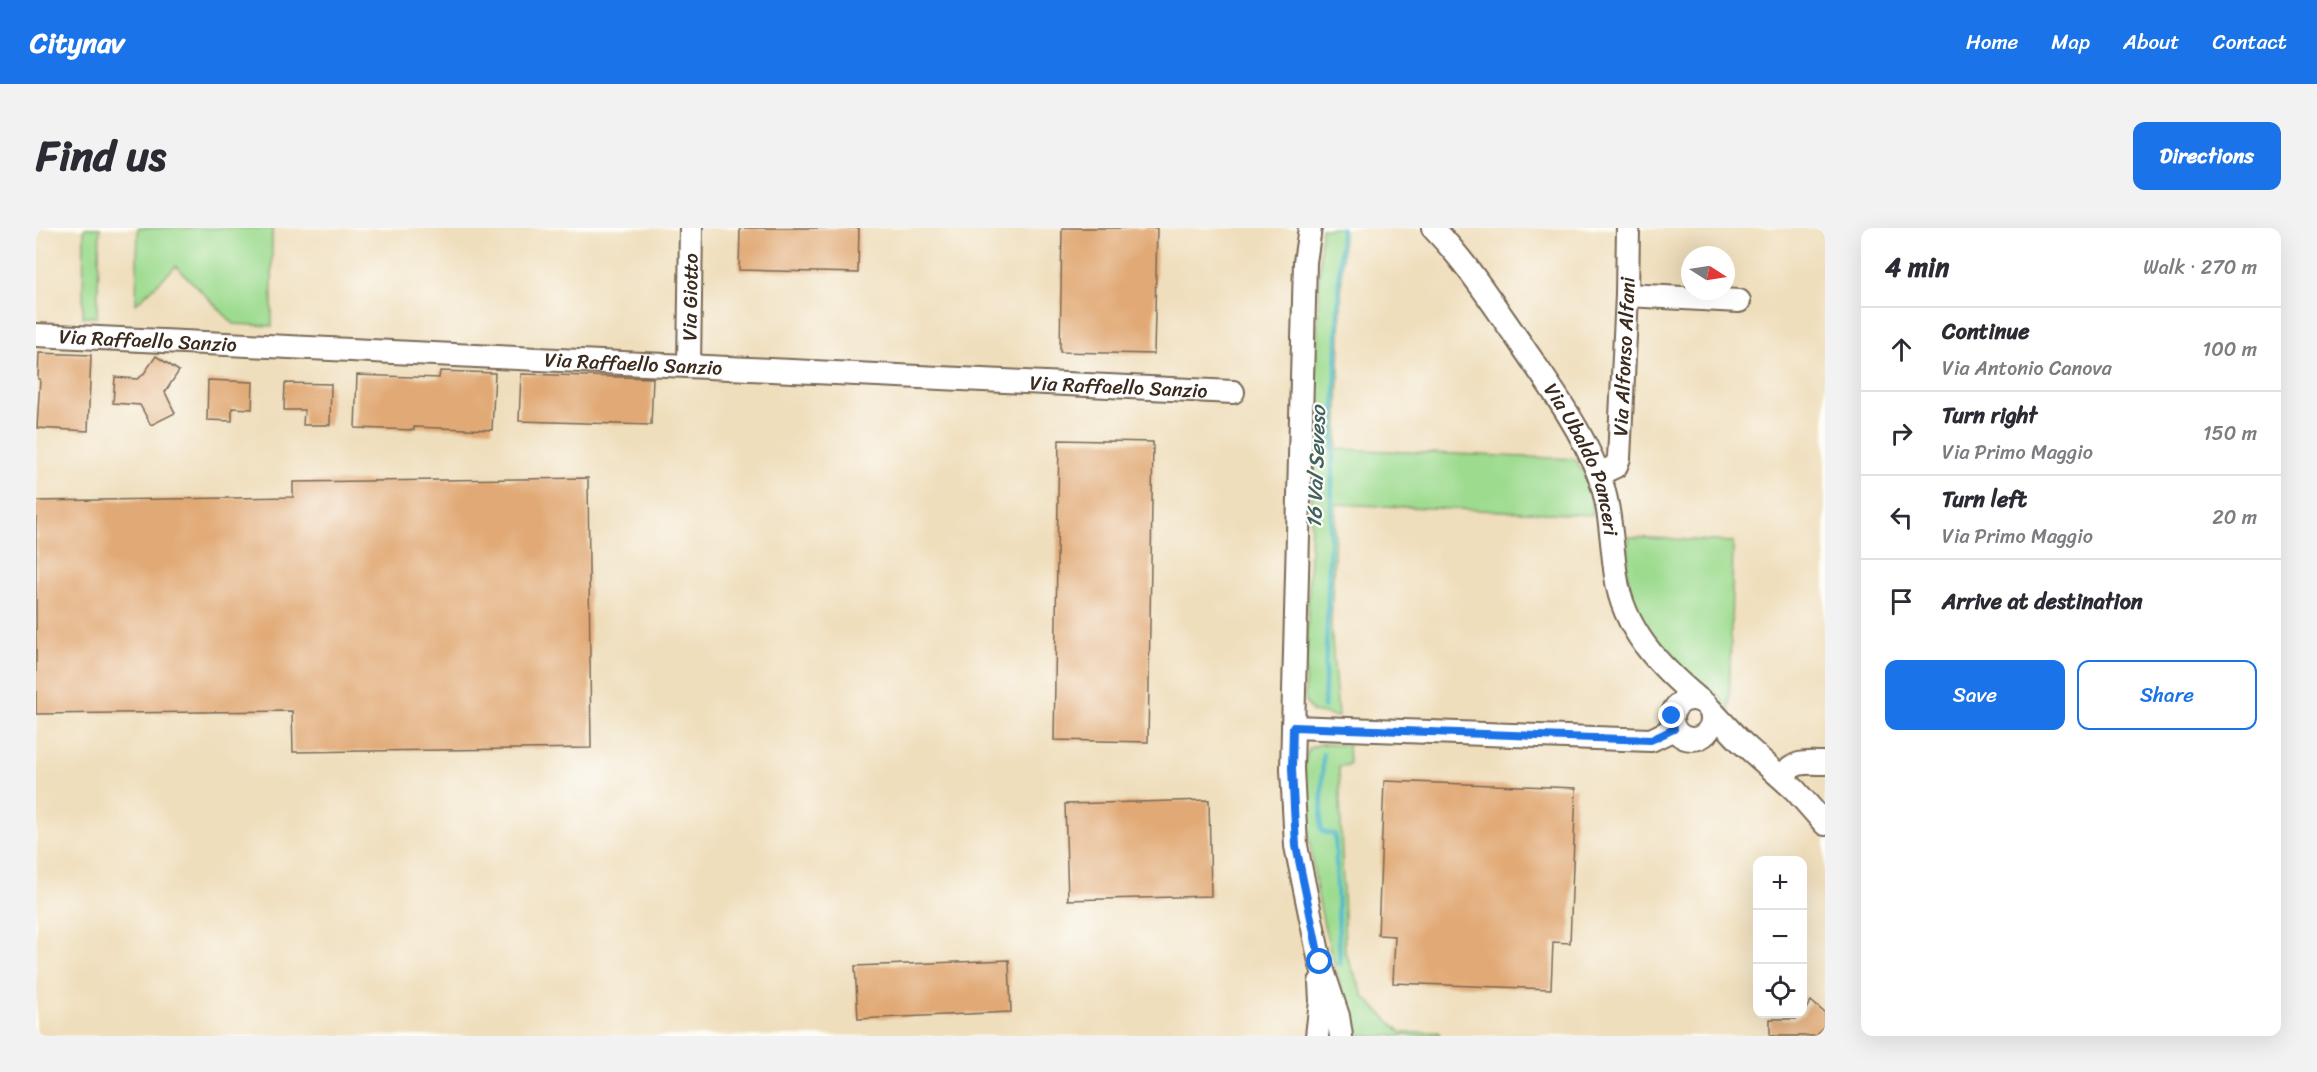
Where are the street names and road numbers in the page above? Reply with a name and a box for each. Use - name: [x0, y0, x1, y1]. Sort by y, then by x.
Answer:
- street label: Via Giotto: [672, 253, 708, 341]
- street label: Via Alfonso Alfani: [1603, 276, 1645, 437]
- street label: Via Raffaello Sanzio: [58, 319, 238, 362]
- street label: Via Raffaello Sanzio: [544, 342, 723, 385]
- street label: Via Raffaello Sanzio: [1029, 365, 1209, 408]
- street label: Via Ubaldo Panceri: [1535, 375, 1629, 539]

